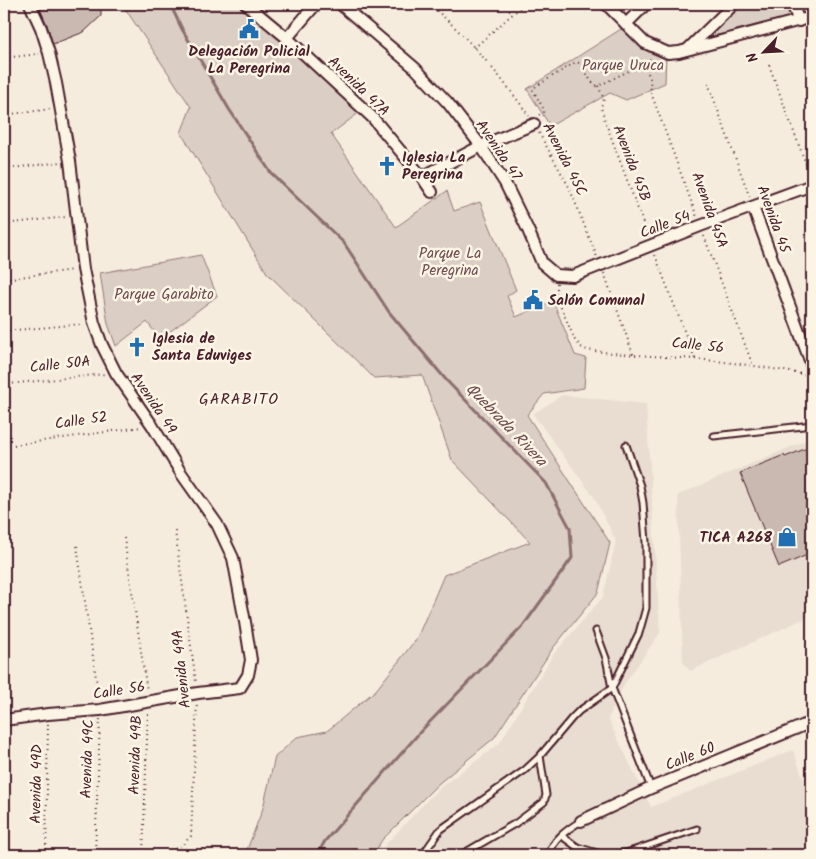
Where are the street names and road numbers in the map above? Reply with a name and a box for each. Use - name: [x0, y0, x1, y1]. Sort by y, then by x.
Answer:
- street label: Avenida 47A: [322, 51, 395, 123]
- street label: Avenida 47: [469, 115, 528, 187]
- street label: Avenida 45C: [535, 119, 593, 200]
- street label: Avenida 45B: [605, 122, 657, 205]
- street label: Avenida 45A: [684, 169, 734, 252]
- street label: Avenida 45: [750, 182, 797, 258]
- street label: Calle 54: [637, 204, 694, 246]
- street label: Calle 56: [671, 331, 725, 361]
- street label: Calle 50A: [29, 350, 92, 380]
- street label: Avenida 49: [124, 368, 183, 440]
- street label: Calle 52: [53, 405, 109, 437]
- street label: Avenida 49A: [166, 628, 198, 709]
- street label: Calle 56: [91, 675, 147, 707]
- street label: Avenida 49B: [123, 715, 149, 795]
- street label: Avenida 49C: [75, 719, 101, 799]
- street label: Calle 60: [662, 736, 719, 778]
- street label: Avenida 49D: [24, 744, 50, 824]

